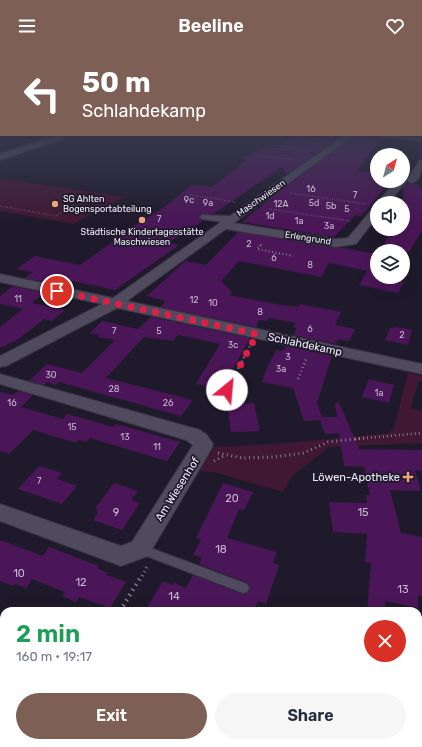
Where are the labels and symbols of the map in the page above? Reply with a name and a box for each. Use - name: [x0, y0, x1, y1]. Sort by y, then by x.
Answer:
- north arrow: [370, 148, 410, 188]
- street label: Maschwiesen: [235, 178, 287, 218]
- house number: 16: [306, 184, 316, 194]
- house number: 7: [353, 190, 358, 200]
- place label: SG Ahlten Bogensportabteilung: [63, 194, 152, 214]
- house number: 9c: [184, 195, 194, 205]
- house number: 9a: [203, 198, 213, 208]
- house number: 5d: [309, 198, 319, 208]
- marker: SG Ahlten Bogensportabteilung: [50, 199, 60, 209]
- house number: 12A: [273, 199, 289, 209]
- house number: 5b: [326, 201, 336, 211]
- house number: 5: [344, 204, 350, 214]
- house number: 1d: [265, 211, 275, 221]
- house number: 7: [157, 214, 162, 224]
- marker: Städtische Kindertagesstätte Maschwiesen: [137, 215, 147, 225]
- house number: 1a: [295, 216, 303, 226]
- house number: 3a: [324, 221, 334, 231]
- place label: Städtische Kindertagesstätte Maschwiesen: [81, 227, 203, 247]
- street label: Erlengrund: [284, 229, 332, 247]
- house number: 2: [246, 239, 252, 249]
- house number: 6: [271, 253, 277, 263]
- house number: 8: [307, 260, 313, 270]
- pin: [40, 274, 74, 308]
- house number: 11: [14, 294, 22, 304]
- house number: 12: [189, 295, 199, 305]
- house number: 10: [208, 298, 218, 308]
- house number: 8: [257, 307, 263, 317]
- house number: 6: [307, 324, 313, 334]
- house number: 7: [112, 326, 117, 336]
- house number: 5: [156, 326, 162, 336]
- street label: Schlahdekamp: [267, 330, 343, 359]
- house number: 2: [399, 330, 405, 340]
- house number: 3c: [228, 340, 238, 350]
- house number: 3: [285, 352, 291, 362]
- house number: 3a: [276, 364, 286, 374]
- position arrow: [206, 369, 248, 411]
- house number: 30: [45, 370, 57, 380]
- house number: 28: [108, 384, 120, 394]
- house number: 1a: [375, 388, 383, 398]
- house number: 16: [7, 398, 17, 408]
- house number: 26: [163, 398, 174, 408]
- house number: 15: [67, 422, 77, 432]
- house number: 13: [120, 432, 130, 442]
- house number: 11: [153, 442, 161, 452]
- street label: Am Wiesenhof: [153, 454, 203, 524]
- place label: Löwen-Apotheke: [312, 471, 400, 484]
- marker: Löwen-Apotheke: [403, 472, 413, 482]
- house number: 7: [37, 476, 42, 486]
- house number: 20: [225, 492, 239, 505]
- house number: 9: [113, 506, 119, 519]
- house number: 15: [357, 506, 369, 519]
- house number: 18: [215, 543, 227, 556]
- house number: 10: [13, 567, 25, 580]
- house number: 12: [75, 576, 87, 589]
- house number: 13: [397, 583, 409, 596]
- house number: 14: [168, 590, 180, 603]

